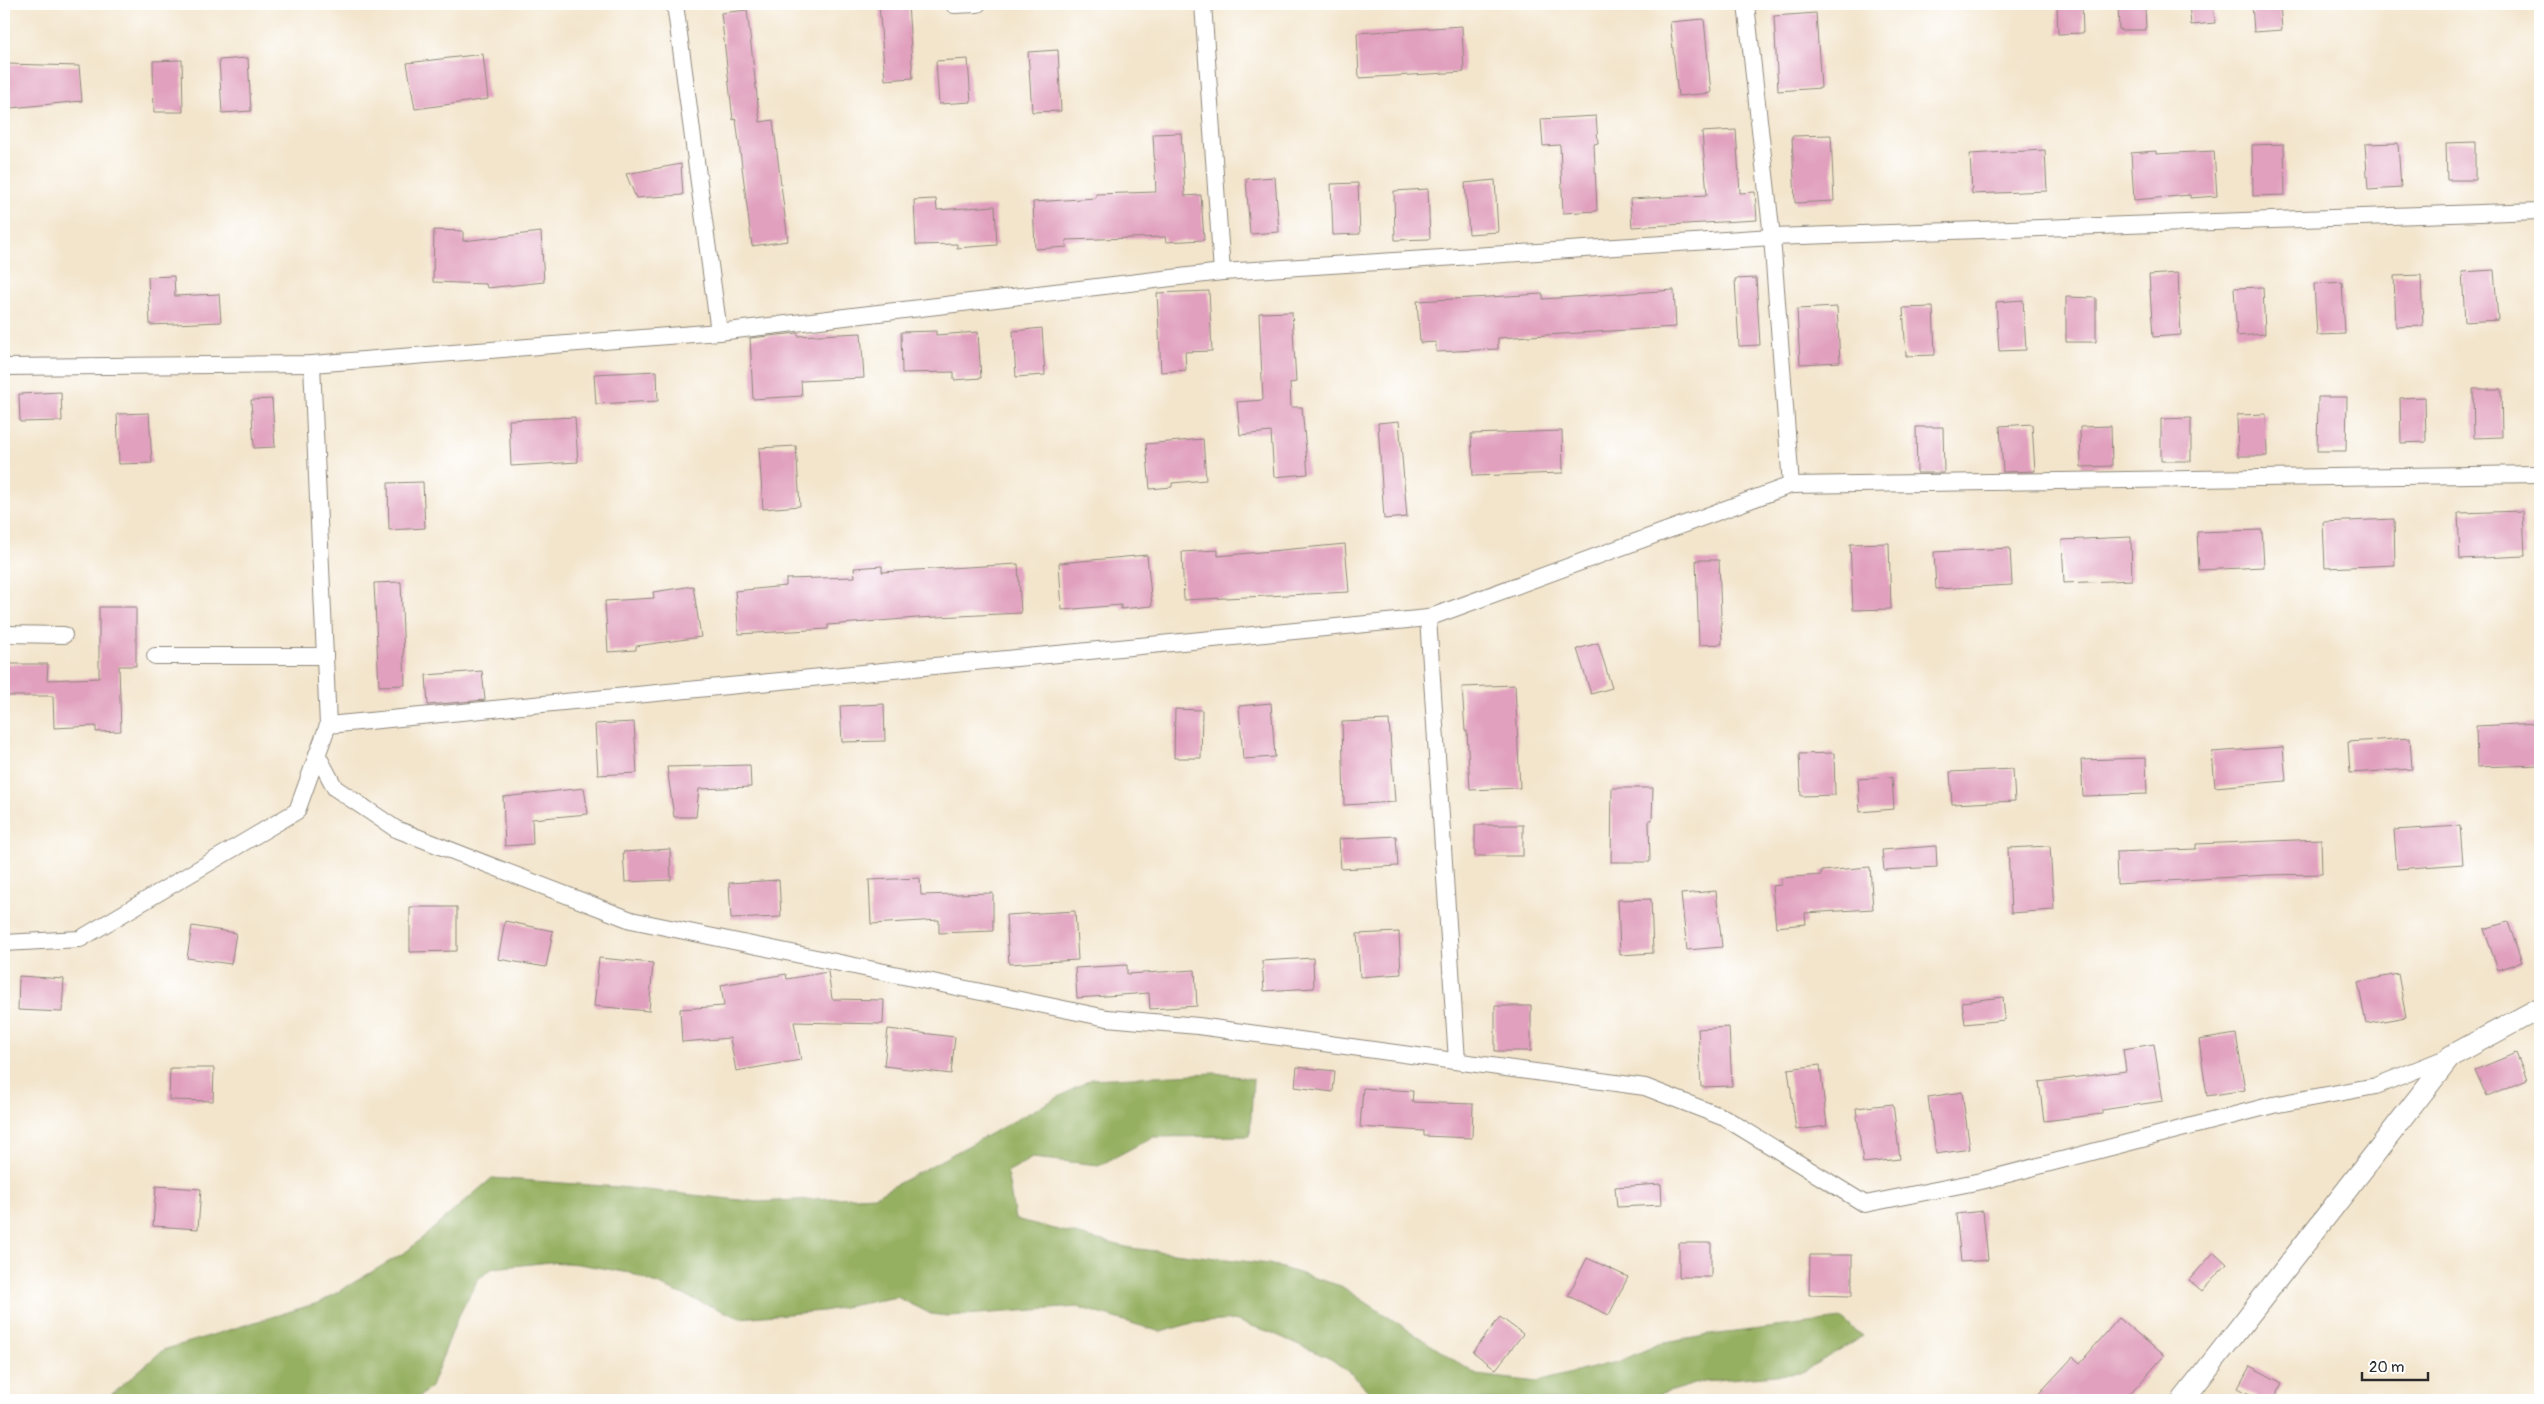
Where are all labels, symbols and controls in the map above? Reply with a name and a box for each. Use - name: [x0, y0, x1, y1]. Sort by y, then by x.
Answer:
- scale bar: [2362, 1349, 2428, 1381]
- text: 20 m: [2369, 1358, 2404, 1377]

